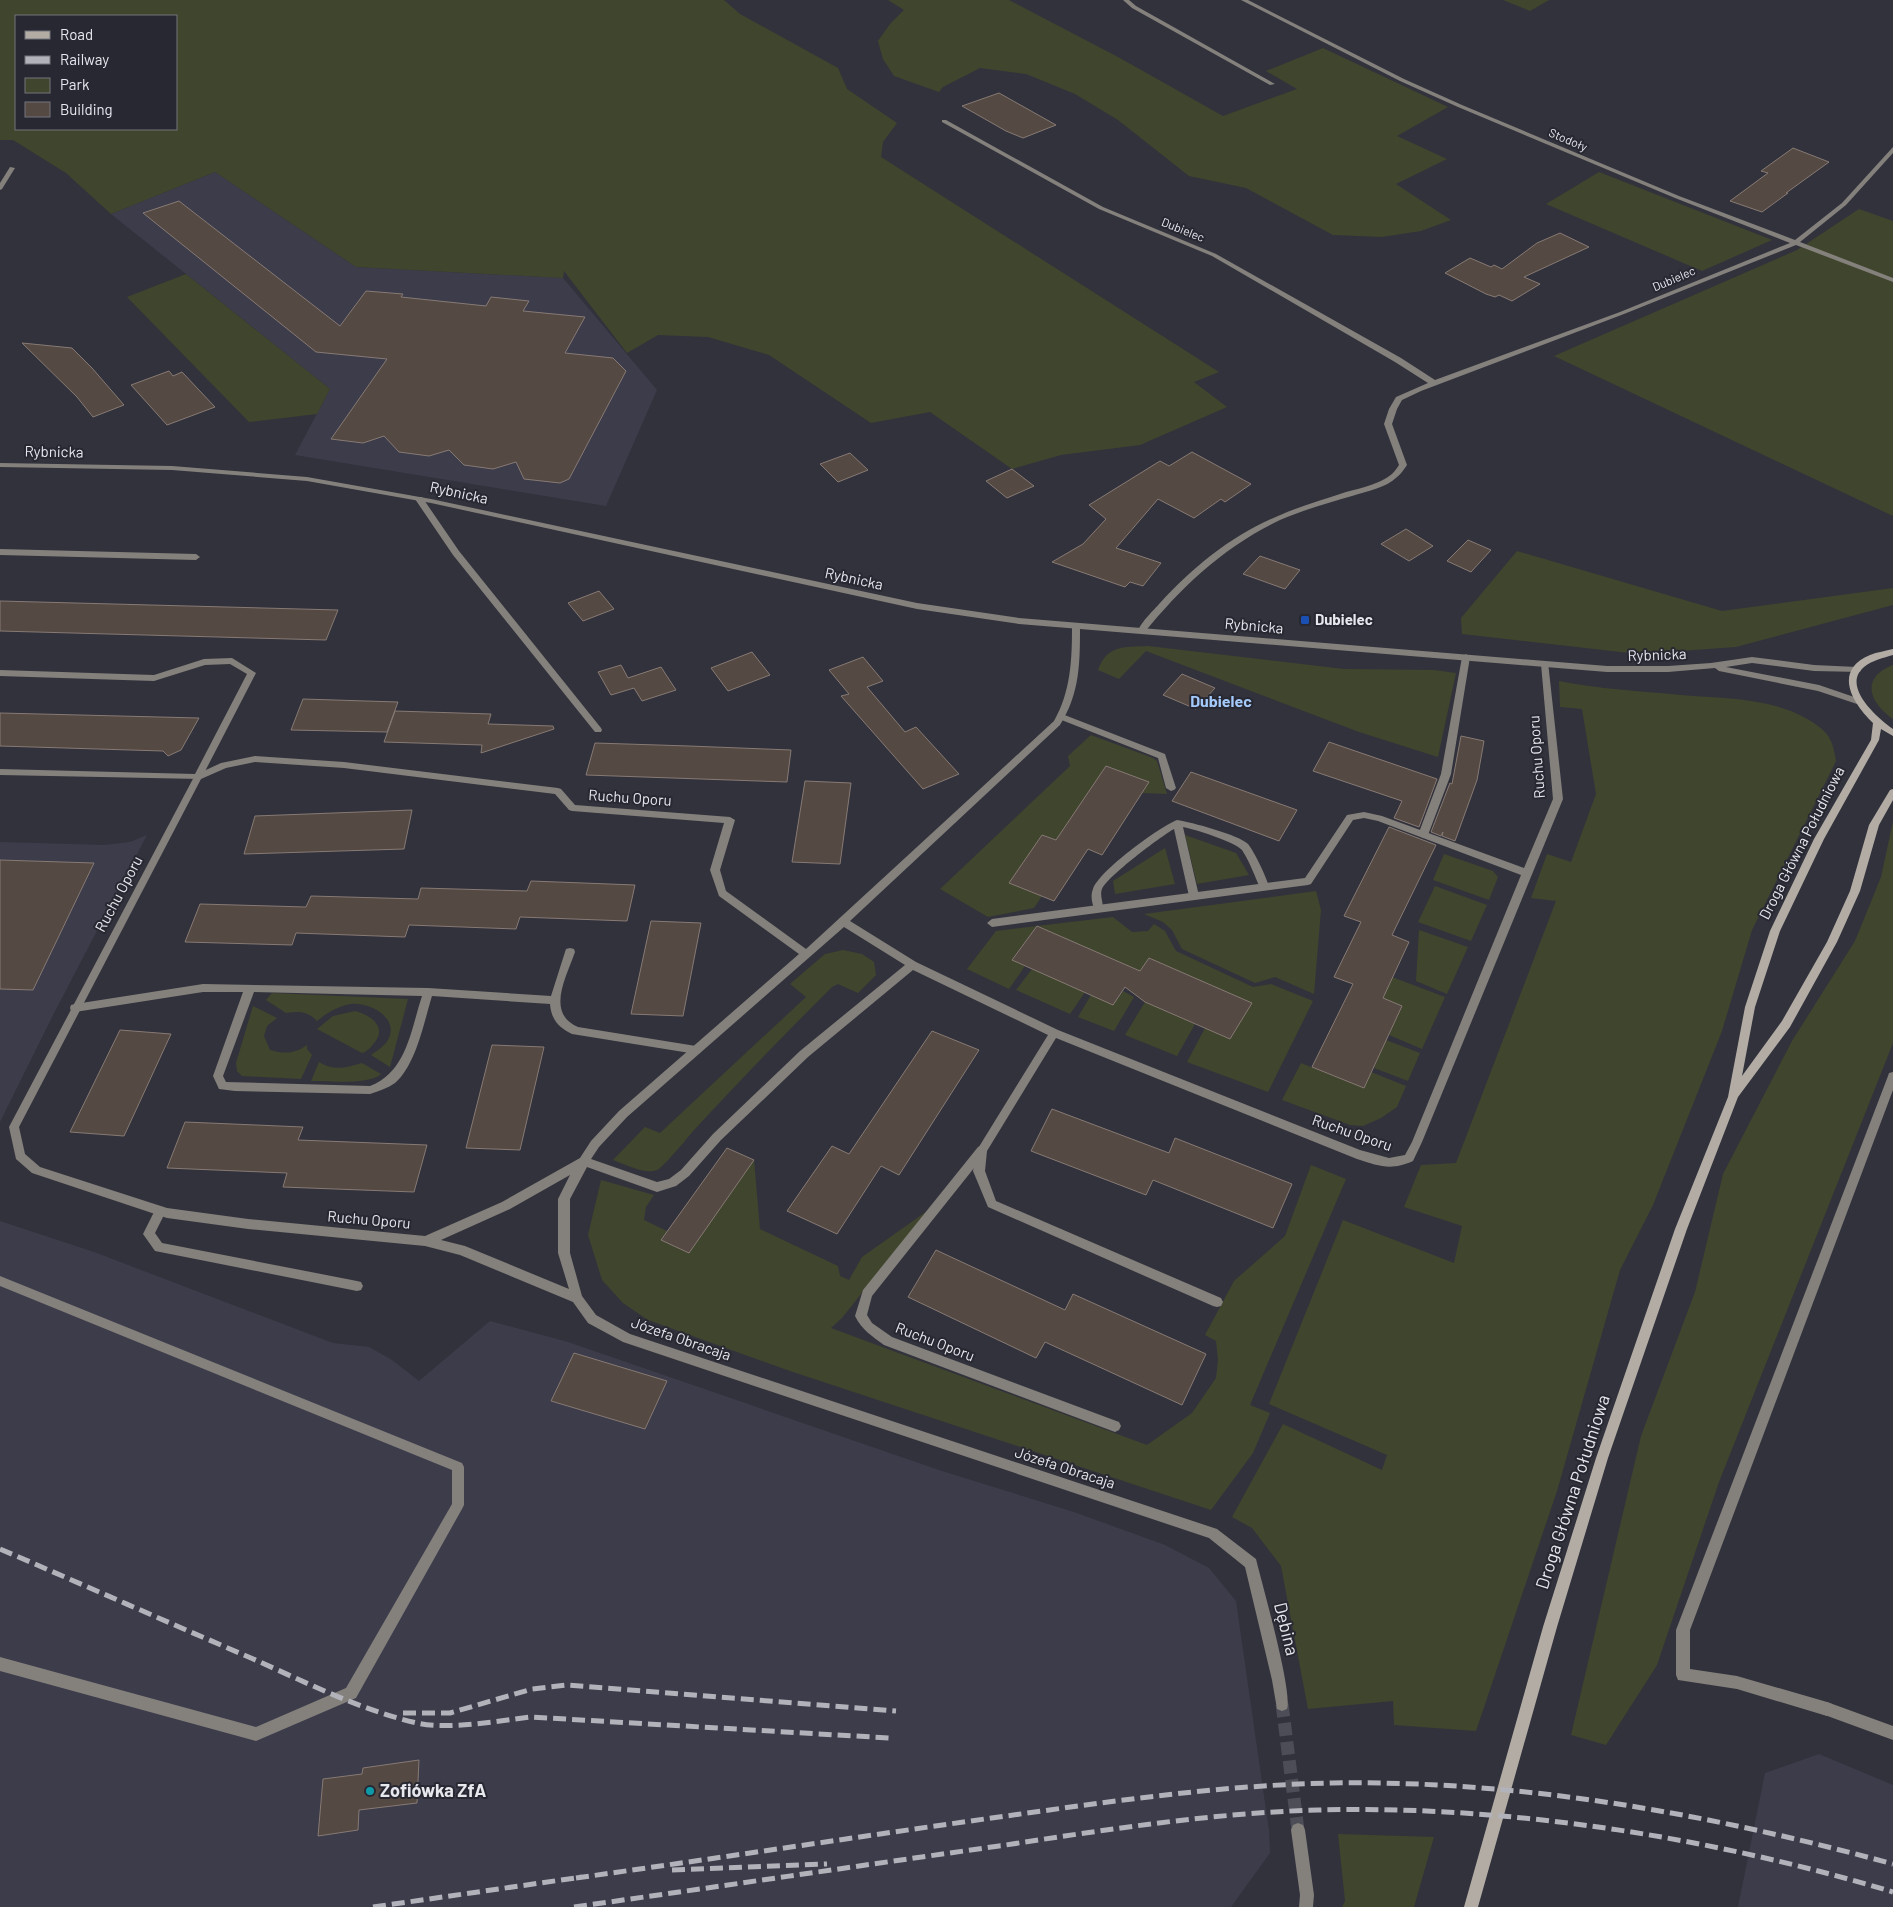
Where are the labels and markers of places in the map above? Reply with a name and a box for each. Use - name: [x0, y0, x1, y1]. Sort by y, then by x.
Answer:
- place label: Dubielec: [1315, 610, 1373, 628]
- marker: Dubielec: [1299, 614, 1311, 626]
- place label: Zofiówka ZfA: [380, 1779, 486, 1801]
- marker: Zofiówka ZfA: [364, 1785, 376, 1797]

